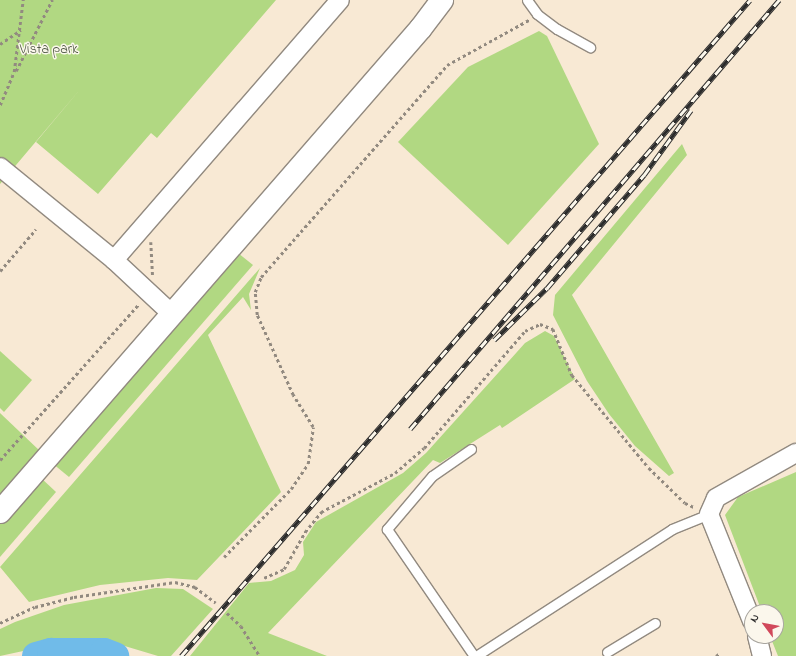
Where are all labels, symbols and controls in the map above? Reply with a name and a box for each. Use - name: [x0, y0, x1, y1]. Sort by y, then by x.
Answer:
- park label: Vista park: [20, 42, 78, 58]
- north arrow: [744, 604, 784, 644]
- text: N: [746, 611, 763, 626]

